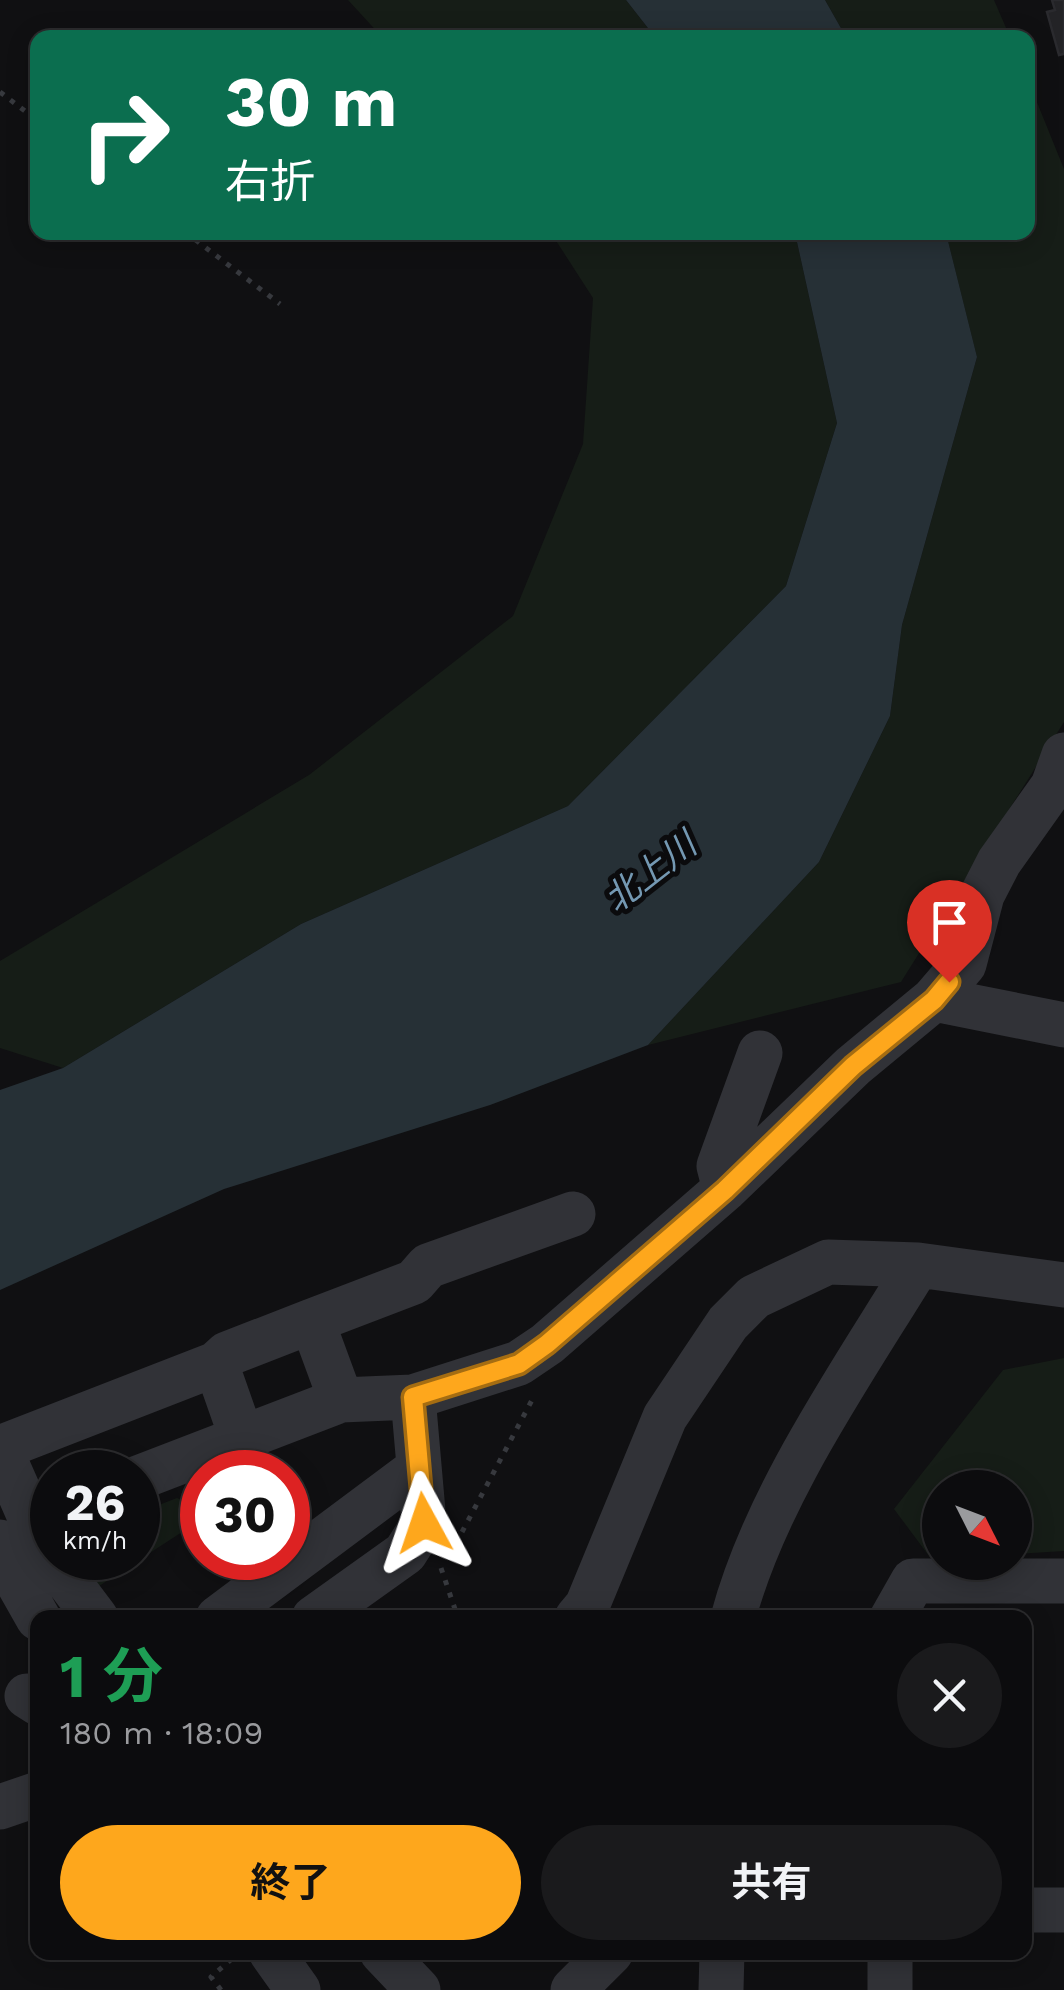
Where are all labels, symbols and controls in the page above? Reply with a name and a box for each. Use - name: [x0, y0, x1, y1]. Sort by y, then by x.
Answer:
- text: 30 m: [225, 61, 397, 143]
- icon: right: [60, 70, 190, 200]
- text: 右折: [225, 155, 315, 208]
- water label: 北上川: [596, 821, 707, 921]
- pin: [907, 880, 992, 983]
- icon: arrive: [922, 895, 977, 950]
- speed limit sign: 30: [180, 1450, 310, 1580]
- north arrow: [922, 1470, 1032, 1580]
- map controls: [922, 1470, 1032, 1580]
- position arrow: [372, 1471, 476, 1575]
- text: 26: [65, 1473, 125, 1532]
- text: km/h: [63, 1526, 127, 1555]
- text: 1 分: [60, 1641, 163, 1712]
- button: close: [897, 1643, 1002, 1748]
- text: 180 m · 18:09: [60, 1714, 263, 1752]
- button: 終了: [60, 1825, 521, 1940]
- button: 共有: [541, 1825, 1002, 1940]

